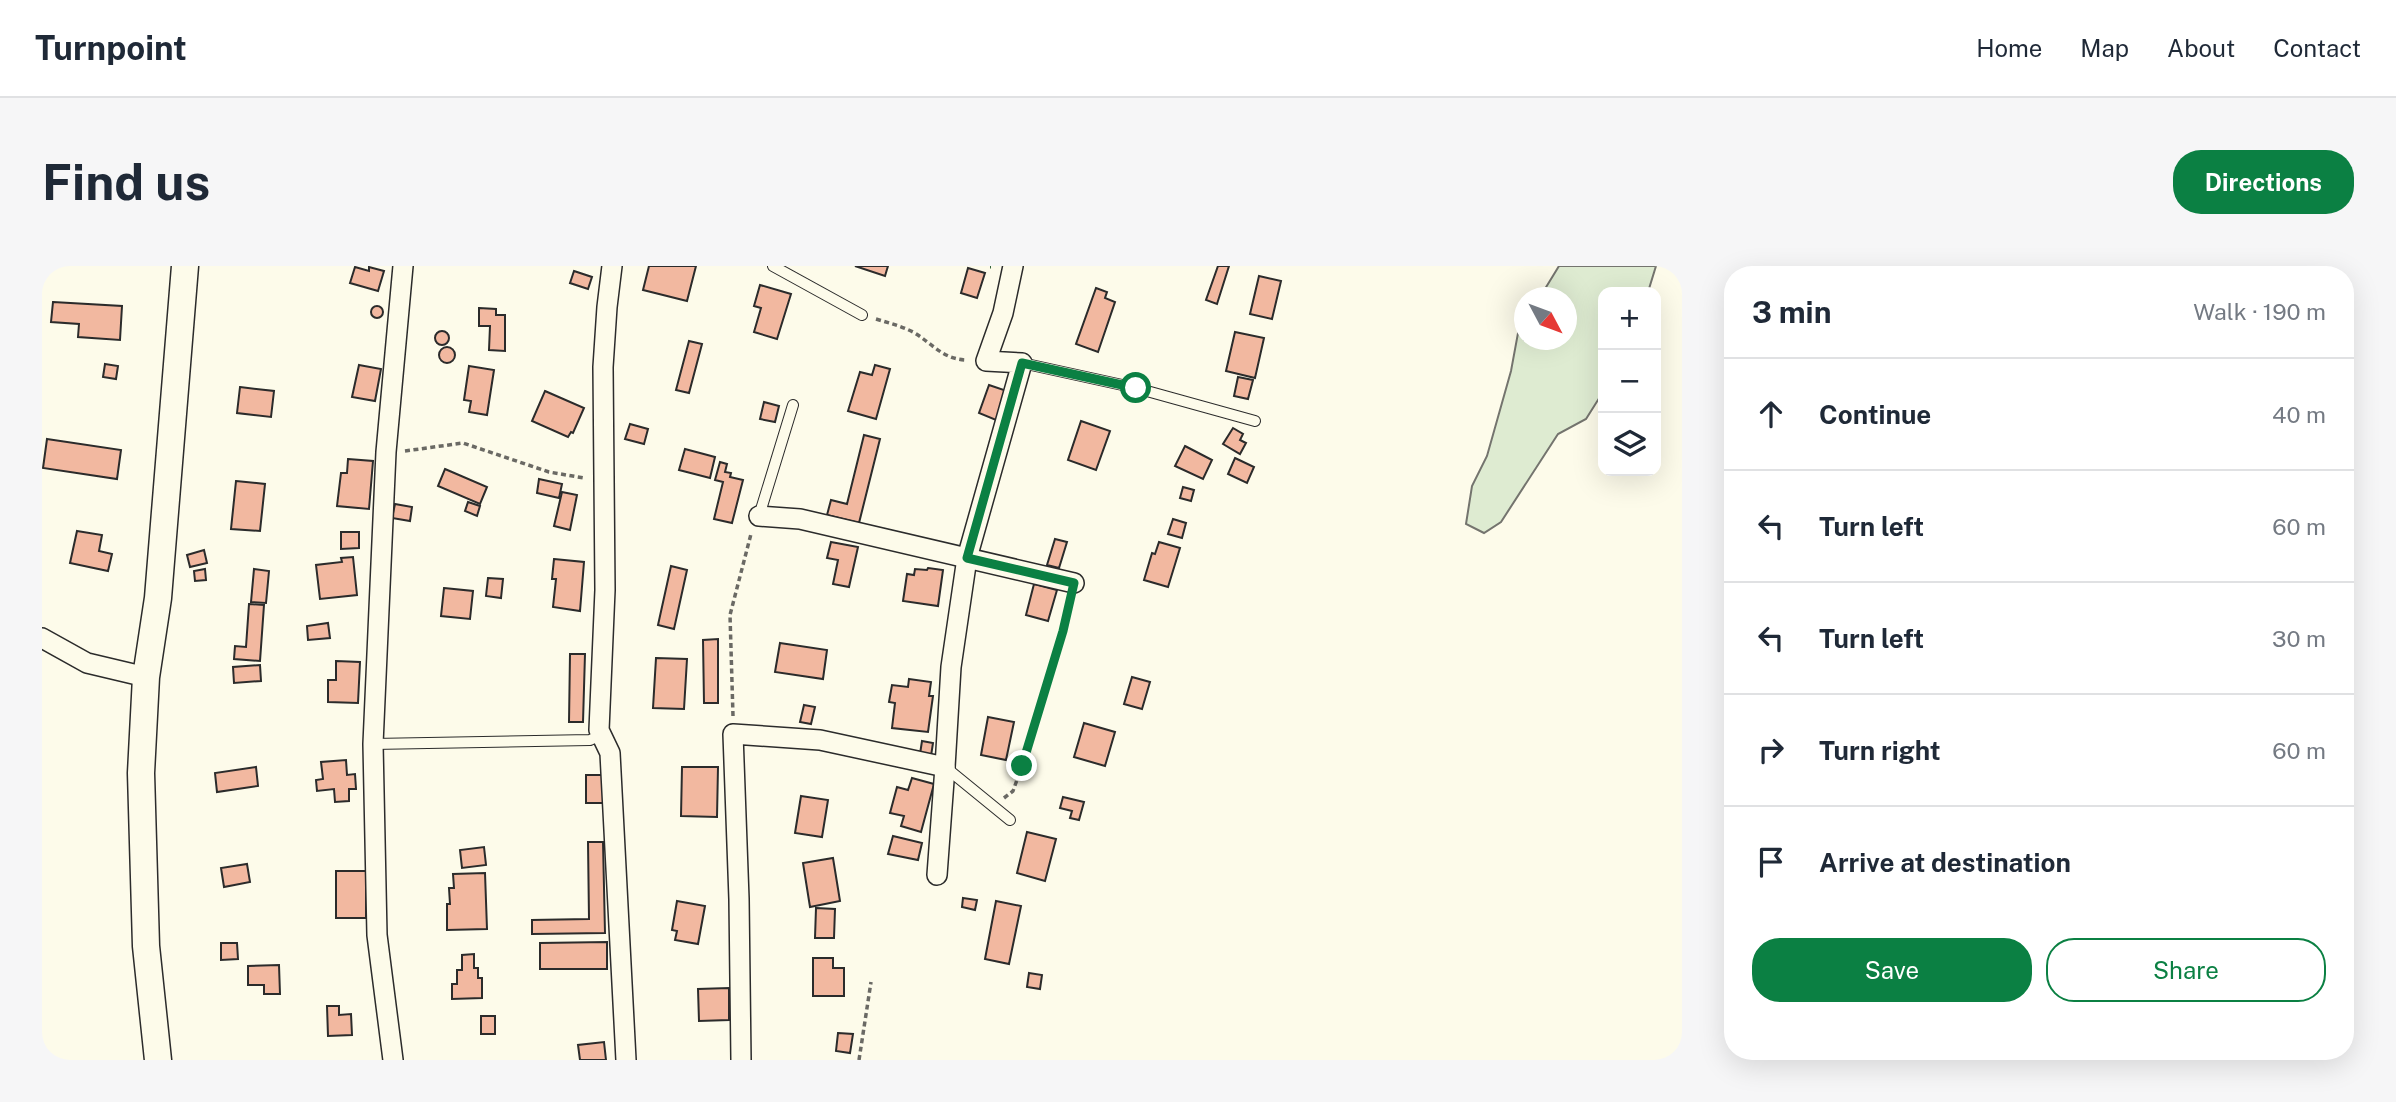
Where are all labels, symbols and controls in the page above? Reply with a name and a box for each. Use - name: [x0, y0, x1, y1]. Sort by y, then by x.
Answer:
- text: Turnpoint: [35, 29, 187, 67]
- text: Home: [1976, 34, 2042, 62]
- text: Map: [2080, 34, 2129, 62]
- text: About: [2167, 34, 2235, 62]
- text: Contact: [2273, 34, 2361, 62]
- button: Directions: [2173, 150, 2354, 214]
- text: Find us: [42, 153, 210, 211]
- north arrow: [1514, 287, 1577, 350]
- map controls: [1598, 287, 1661, 476]
- button: +: [1598, 287, 1661, 350]
- text: 3 min: [1752, 294, 1831, 330]
- text: Walk · 190 m: [2193, 298, 2326, 325]
- button: −: [1598, 350, 1661, 413]
- route start: [1120, 372, 1151, 403]
- icon: ahead: [1752, 395, 1790, 433]
- text: Continue: [1819, 399, 1931, 430]
- text: 40 m: [2272, 401, 2326, 428]
- button: layers: [1598, 413, 1661, 476]
- icon: left: [1752, 507, 1790, 545]
- text: Turn left: [1819, 511, 1924, 542]
- text: 60 m: [2272, 513, 2326, 540]
- icon: left: [1752, 619, 1790, 657]
- text: Turn left: [1819, 623, 1924, 654]
- text: 30 m: [2272, 625, 2326, 652]
- icon: right: [1752, 731, 1790, 769]
- text: Turn right: [1819, 735, 1941, 766]
- text: 60 m: [2272, 737, 2326, 764]
- route end: [1006, 750, 1037, 781]
- icon: arrive: [1752, 843, 1790, 881]
- text: Arrive at destination: [1819, 847, 2071, 878]
- button: Save: [1752, 938, 2032, 1002]
- button: Share: [2046, 938, 2326, 1002]

